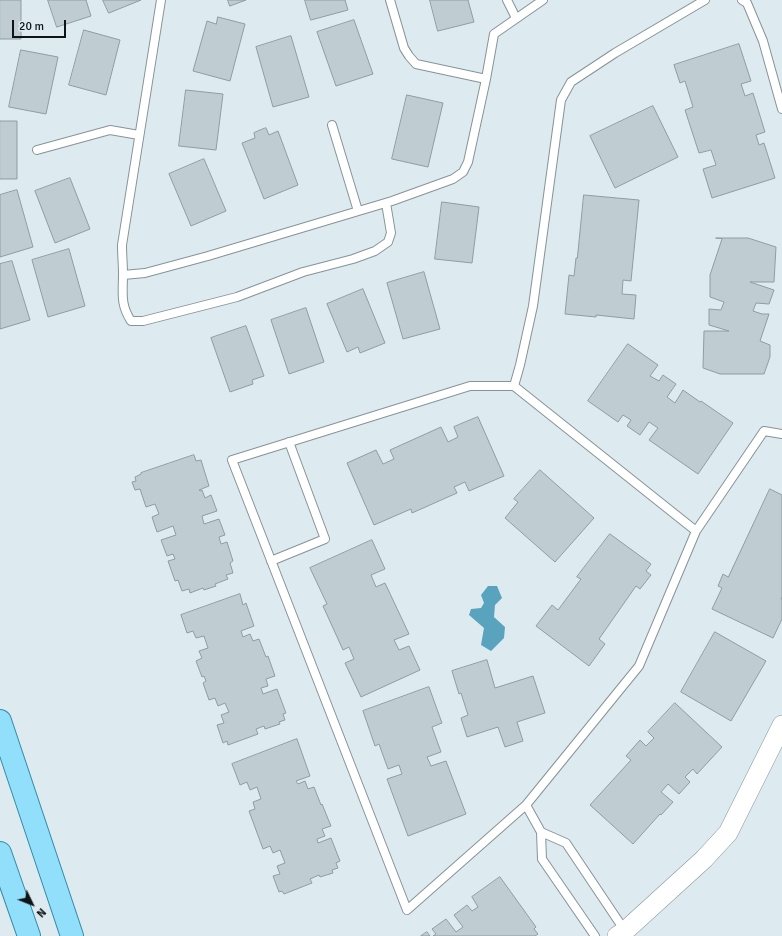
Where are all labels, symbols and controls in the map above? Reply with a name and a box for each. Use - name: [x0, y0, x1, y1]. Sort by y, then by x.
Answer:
- scale bar: [14, 12, 68, 38]
- text: 20 m: [19, 19, 44, 34]
- north arrow: [12, 884, 52, 924]
- text: N: [34, 905, 49, 920]

